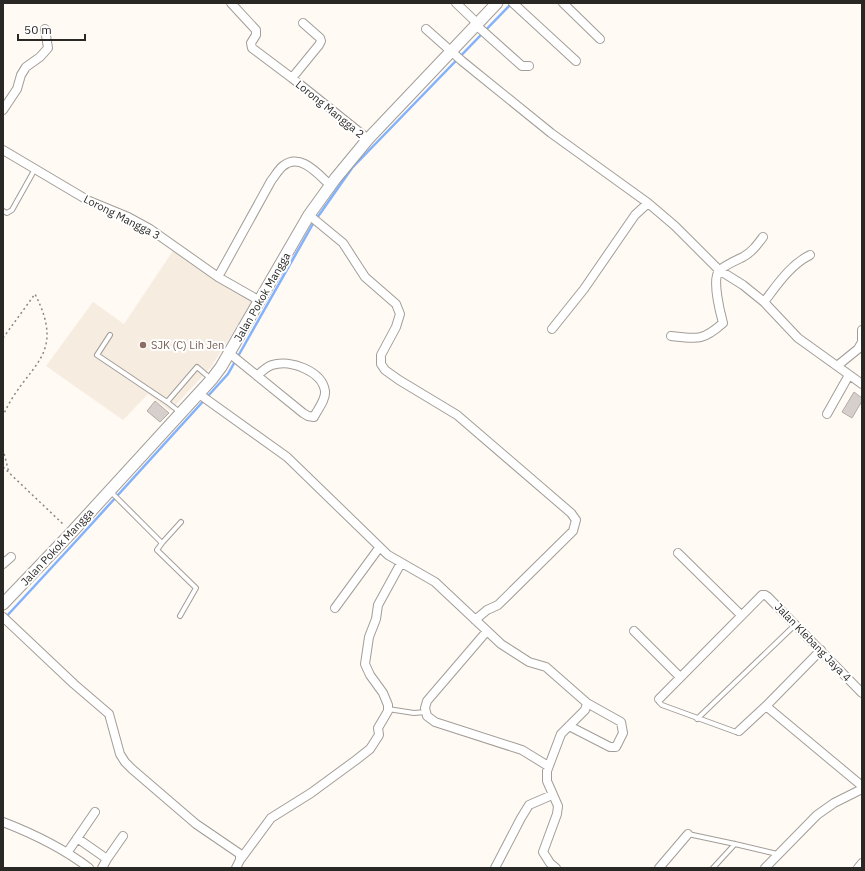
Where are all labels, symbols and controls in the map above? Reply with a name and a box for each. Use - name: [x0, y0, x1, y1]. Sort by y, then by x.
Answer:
- scale bar: [18, 16, 85, 42]
- text: 50 m: [24, 22, 52, 37]
- street label: Lorong Mangga 2: [293, 77, 367, 141]
- street label: Lorong Mangga 3: [81, 192, 163, 242]
- street label: Jalan Pokok Mangga: [231, 250, 293, 344]
- place label: SJK (C) Lih Jen: [151, 338, 224, 352]
- marker: SJK (C) Lih Jen: [138, 340, 148, 350]
- street label: Jalan Pokok Mangga: [18, 505, 96, 589]
- street label: Jalan Klebang Jaya 4: [772, 600, 854, 685]

